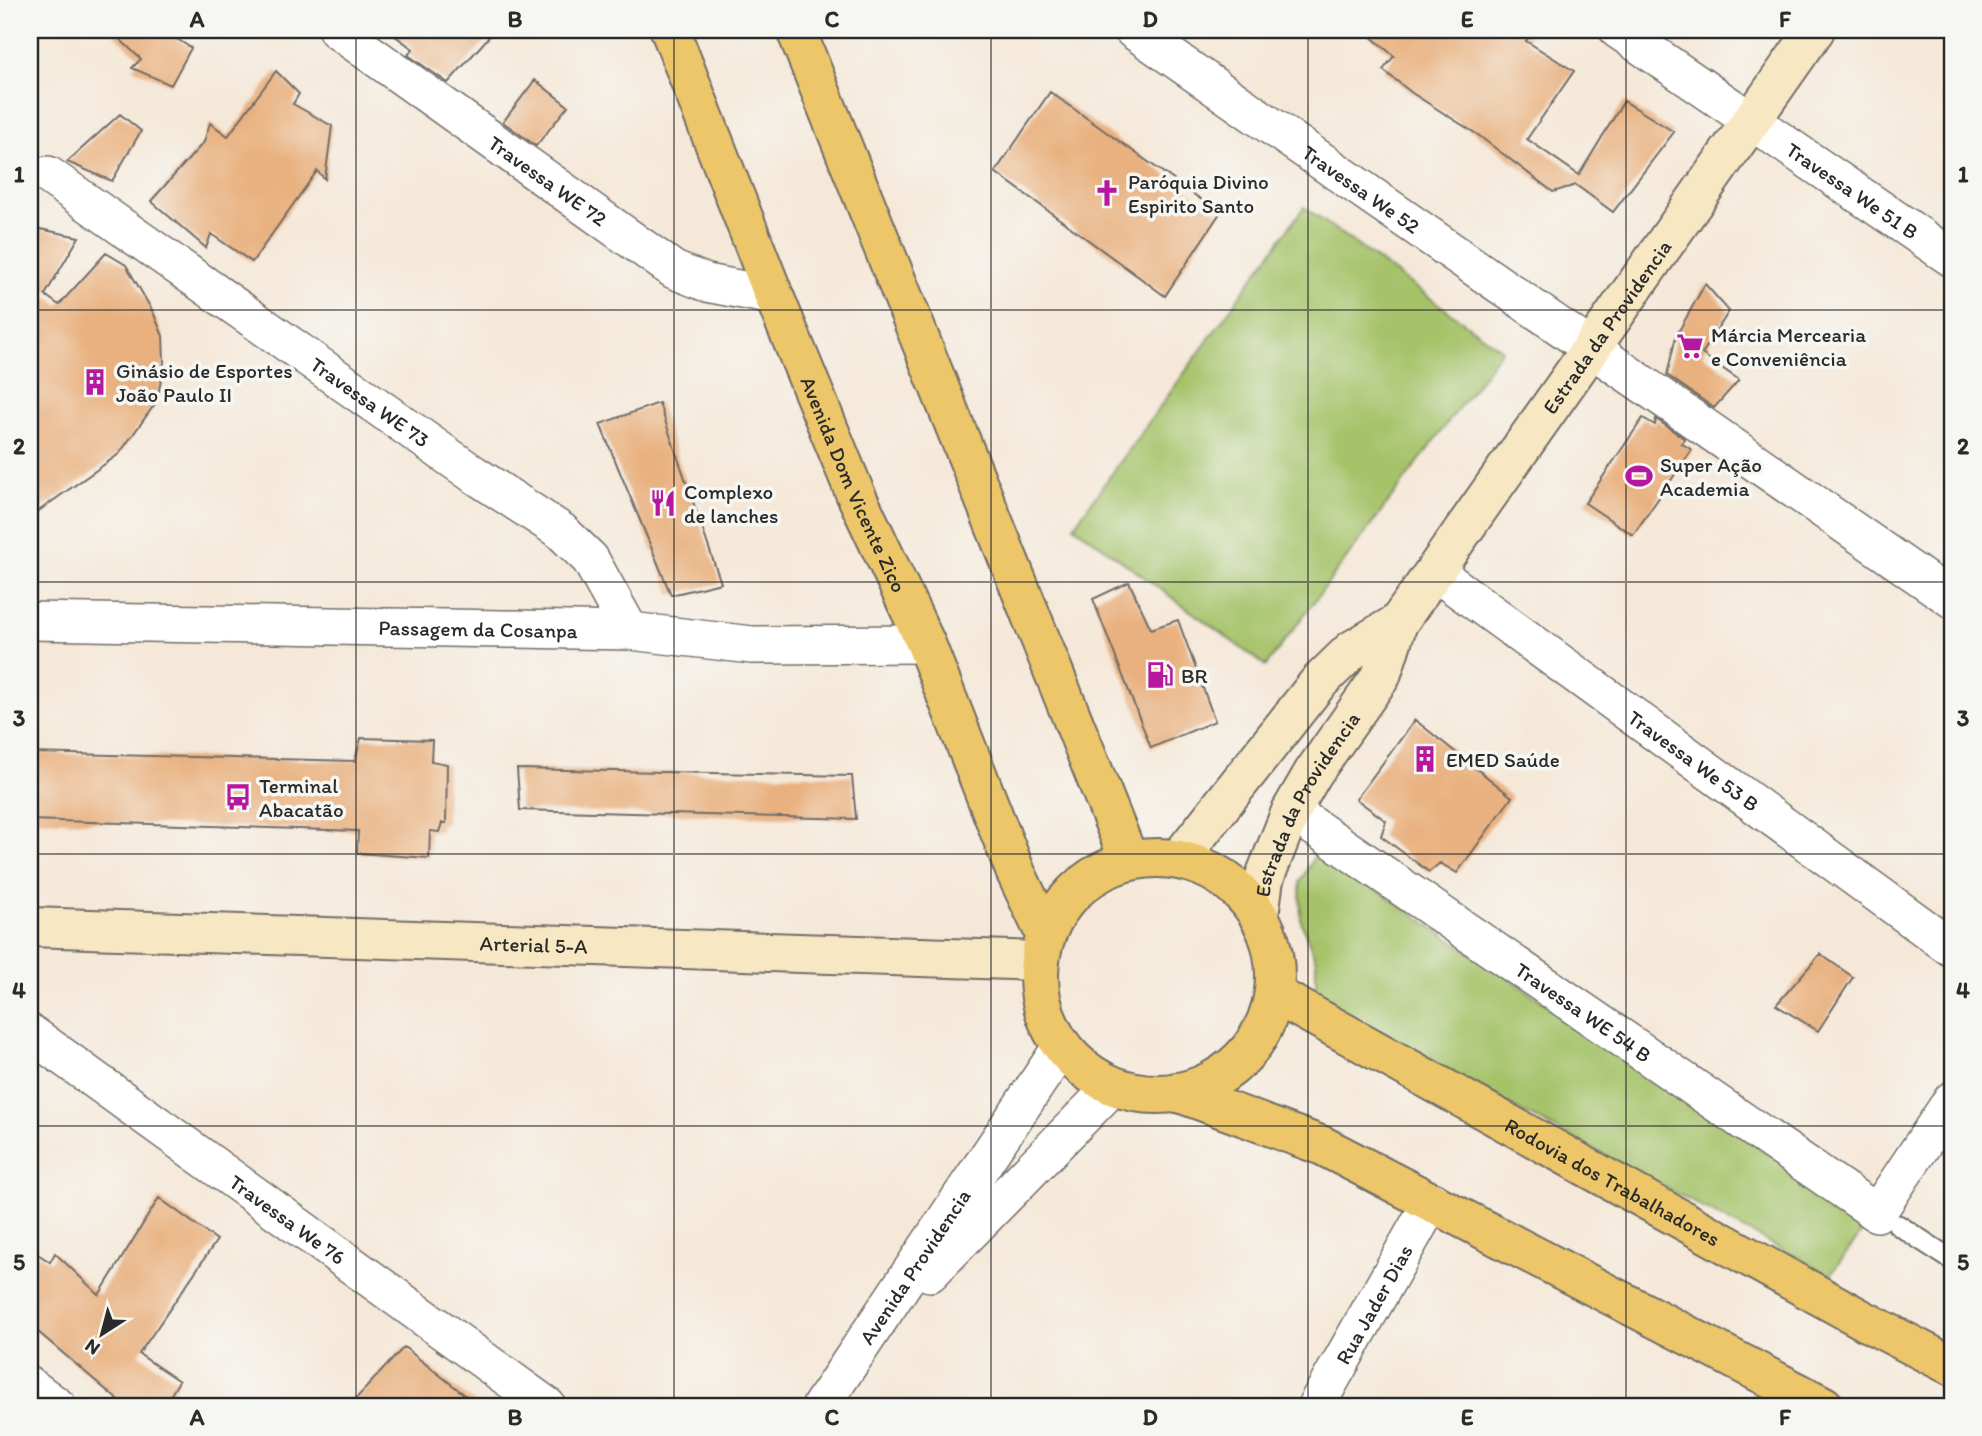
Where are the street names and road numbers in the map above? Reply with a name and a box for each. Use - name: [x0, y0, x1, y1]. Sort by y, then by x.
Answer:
- street label: Travessa WE 72: [484, 130, 612, 231]
- street label: Travessa We 51 B: [1782, 136, 1923, 244]
- street label: Travessa We 52: [1298, 139, 1425, 238]
- street label: Estrada da Providencia: [1537, 235, 1676, 418]
- street label: Travessa WE 73: [306, 351, 435, 452]
- street label: Avenida Dom Vicente Zico: [796, 372, 912, 596]
- street label: Passagem da Cosanpa: [378, 614, 578, 643]
- street label: Travessa We 53 B: [1623, 704, 1764, 816]
- street label: Estrada da Providencia: [1249, 707, 1365, 898]
- street label: Arterial 5-A: [479, 930, 589, 958]
- street label: Travessa WE 54 B: [1511, 956, 1657, 1067]
- street label: Rodovia dos Trabalhadores: [1501, 1112, 1725, 1251]
- street label: Travessa We 76: [225, 1169, 351, 1269]
- street label: Avenida Providencia: [854, 1184, 975, 1349]
- street label: Rua Jader Dias: [1330, 1240, 1417, 1369]

